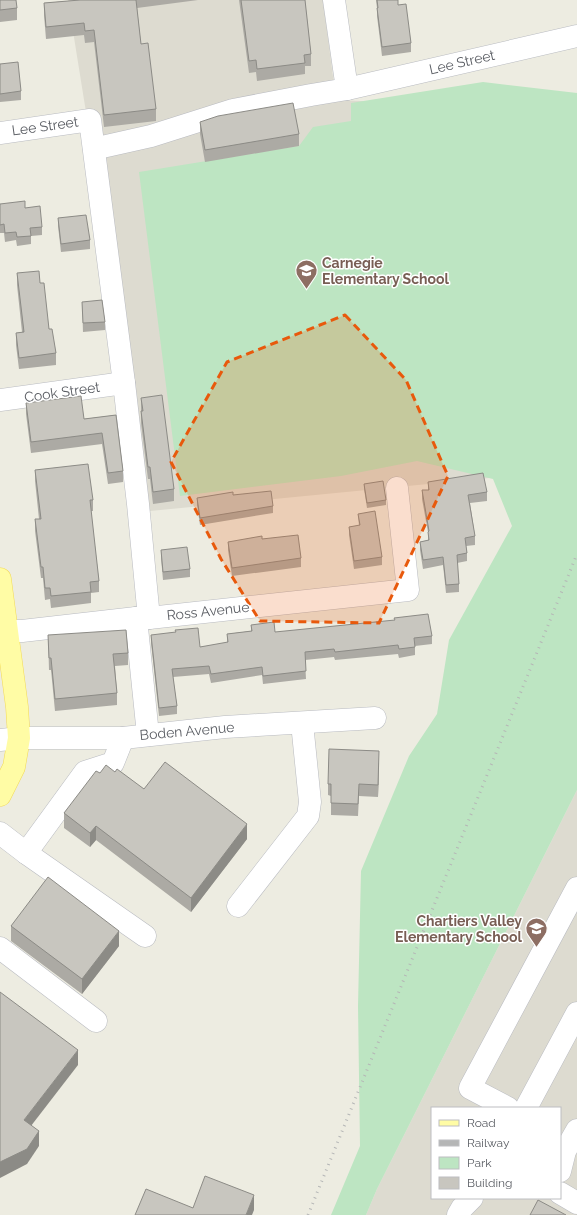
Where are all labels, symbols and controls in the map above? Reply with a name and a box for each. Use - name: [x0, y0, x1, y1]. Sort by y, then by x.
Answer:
- street label: Lee Street: [428, 47, 497, 77]
- street label: Lee Street: [11, 113, 80, 139]
- place label: Carnegie Elementary School: [322, 255, 450, 287]
- school or university icon: Carnegie Elementary School: [293, 258, 319, 291]
- street label: Cook Street: [23, 379, 101, 405]
- street label: Ross Avenue: [166, 599, 250, 623]
- street label: Boden Avenue: [139, 719, 235, 743]
- place label: Chartiers Valley Elementary School: [395, 913, 523, 945]
- school or university icon: Chartiers Valley Elementary School: [524, 916, 550, 949]
- legend: [431, 1107, 561, 1199]
- text: Road: [467, 1116, 496, 1130]
- text: Railway: [467, 1136, 510, 1150]
- text: Park: [467, 1156, 492, 1170]
- text: Building: [467, 1176, 513, 1190]

